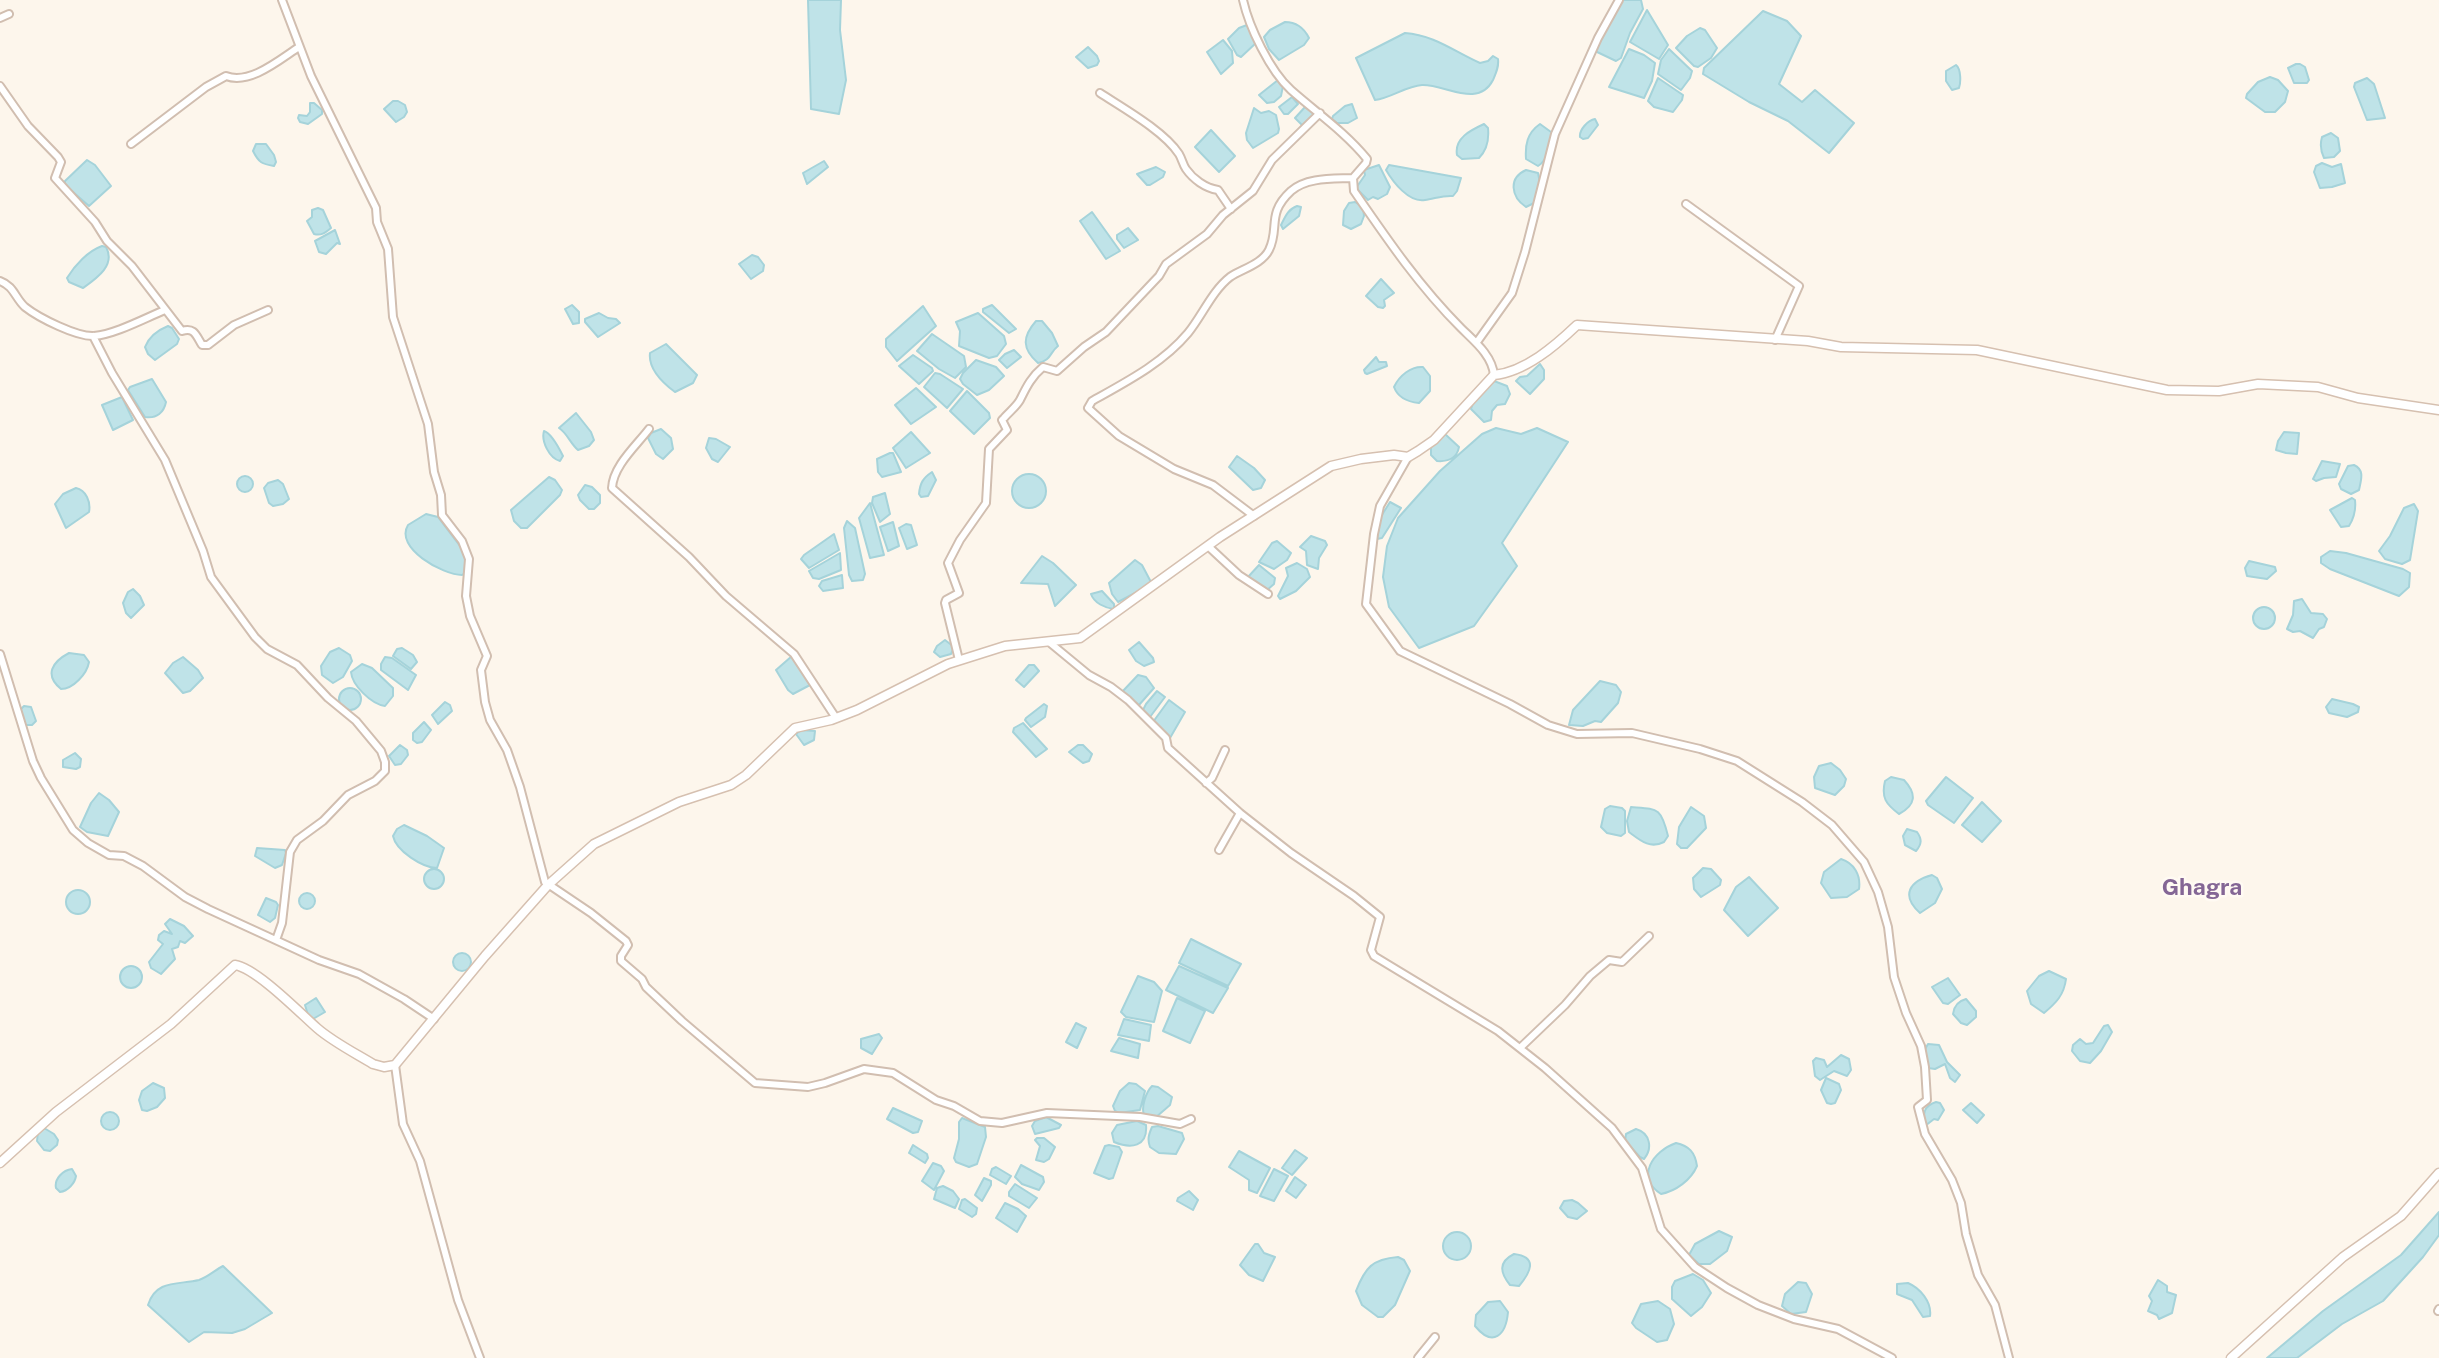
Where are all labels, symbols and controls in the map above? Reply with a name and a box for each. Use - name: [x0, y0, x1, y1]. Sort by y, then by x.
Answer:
- district label: Ghagra: [2162, 874, 2242, 902]

